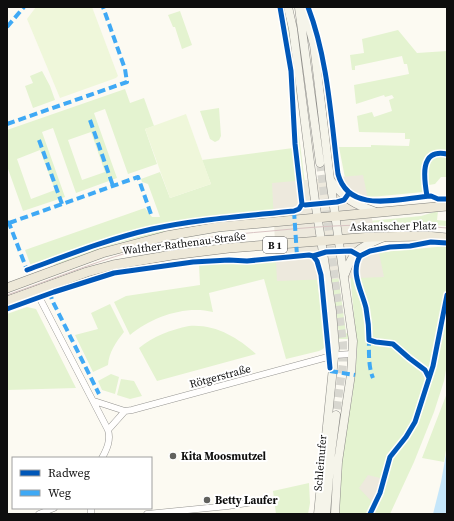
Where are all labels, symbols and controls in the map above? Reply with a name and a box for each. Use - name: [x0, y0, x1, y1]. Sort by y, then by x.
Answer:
- street label: Askanischer Platz: [349, 218, 437, 235]
- street label: Walther-Rathenau-Straße: [121, 228, 247, 259]
- road number: B 1: [263, 237, 287, 253]
- street label: Rötgerstraße: [188, 361, 253, 392]
- street label: Schleinufer: [311, 434, 330, 492]
- place label: Kita Moosmutzel: [181, 449, 267, 464]
- marker: Kita Moosmutzel: [168, 451, 178, 461]
- legend: [12, 457, 152, 509]
- text: Radweg: [48, 465, 90, 481]
- text: Weg: [48, 485, 71, 501]
- place label: Betty Laufer: [215, 493, 278, 508]
- marker: Betty Laufer: [202, 495, 212, 505]

